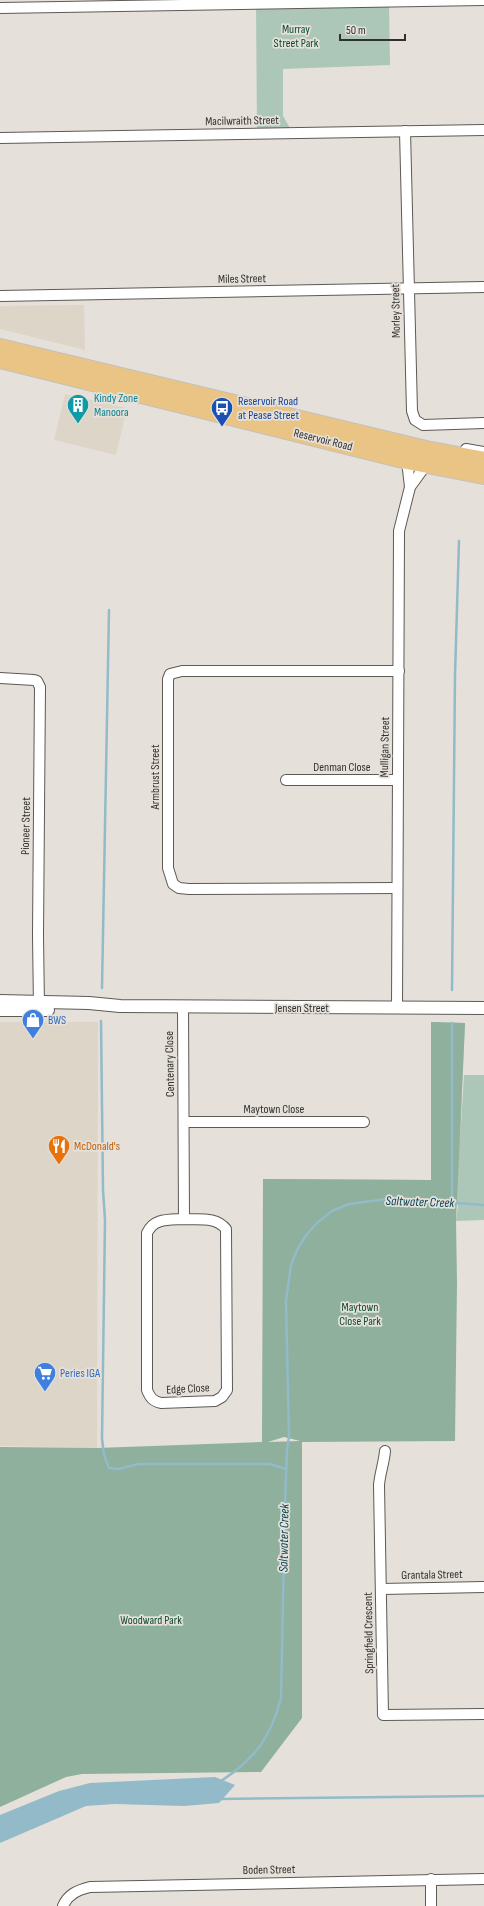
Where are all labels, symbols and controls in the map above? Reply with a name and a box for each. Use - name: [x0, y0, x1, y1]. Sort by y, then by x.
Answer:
- scale bar: [340, 16, 405, 42]
- park label: Murray Street Park: [274, 22, 319, 51]
- text: 50 m: [346, 23, 366, 38]
- street label: Macilwraith Street: [205, 113, 279, 129]
- street label: Miles Street: [218, 271, 266, 287]
- street label: Morley Street: [388, 283, 404, 338]
- place label: Kindy Zone Manoora: [94, 391, 138, 420]
- building icon: Kindy Zone Manoora: [65, 392, 91, 425]
- place label: Reservoir Road at Pease Street: [238, 394, 299, 423]
- bus stop icon: Reservoir Road at Pease Street: [209, 395, 235, 428]
- street label: Reservoir Road: [292, 425, 354, 455]
- street label: Mulligan Street: [377, 716, 393, 777]
- street label: Armbrust Street: [148, 744, 163, 811]
- street label: Denman Close: [313, 760, 371, 775]
- street label: Pioneer Street: [18, 797, 34, 855]
- street label: Jensen Street: [274, 1001, 329, 1016]
- shop icon: BWS: [20, 1007, 46, 1040]
- place label: BWS: [48, 1013, 66, 1028]
- street label: Centenary Close: [162, 1031, 178, 1097]
- street label: Maytown Close: [244, 1102, 305, 1117]
- restaurant icon: McDonald's: [46, 1133, 72, 1166]
- place label: McDonald's: [74, 1139, 120, 1154]
- water label: Saltwater Creek: [385, 1193, 456, 1211]
- park label: Maytown Close Park: [339, 1300, 381, 1329]
- supermarket icon: Peries IGA: [32, 1360, 58, 1393]
- place label: Peries IGA: [60, 1366, 101, 1381]
- street label: Edge Close: [166, 1380, 210, 1398]
- water label: Saltwater Creek: [275, 1502, 293, 1572]
- street label: Grantala Street: [401, 1567, 463, 1583]
- street label: Springfield Crescent: [361, 1592, 377, 1674]
- park label: Woodward Park: [120, 1613, 182, 1628]
- street label: Boden Street: [243, 1862, 296, 1878]

